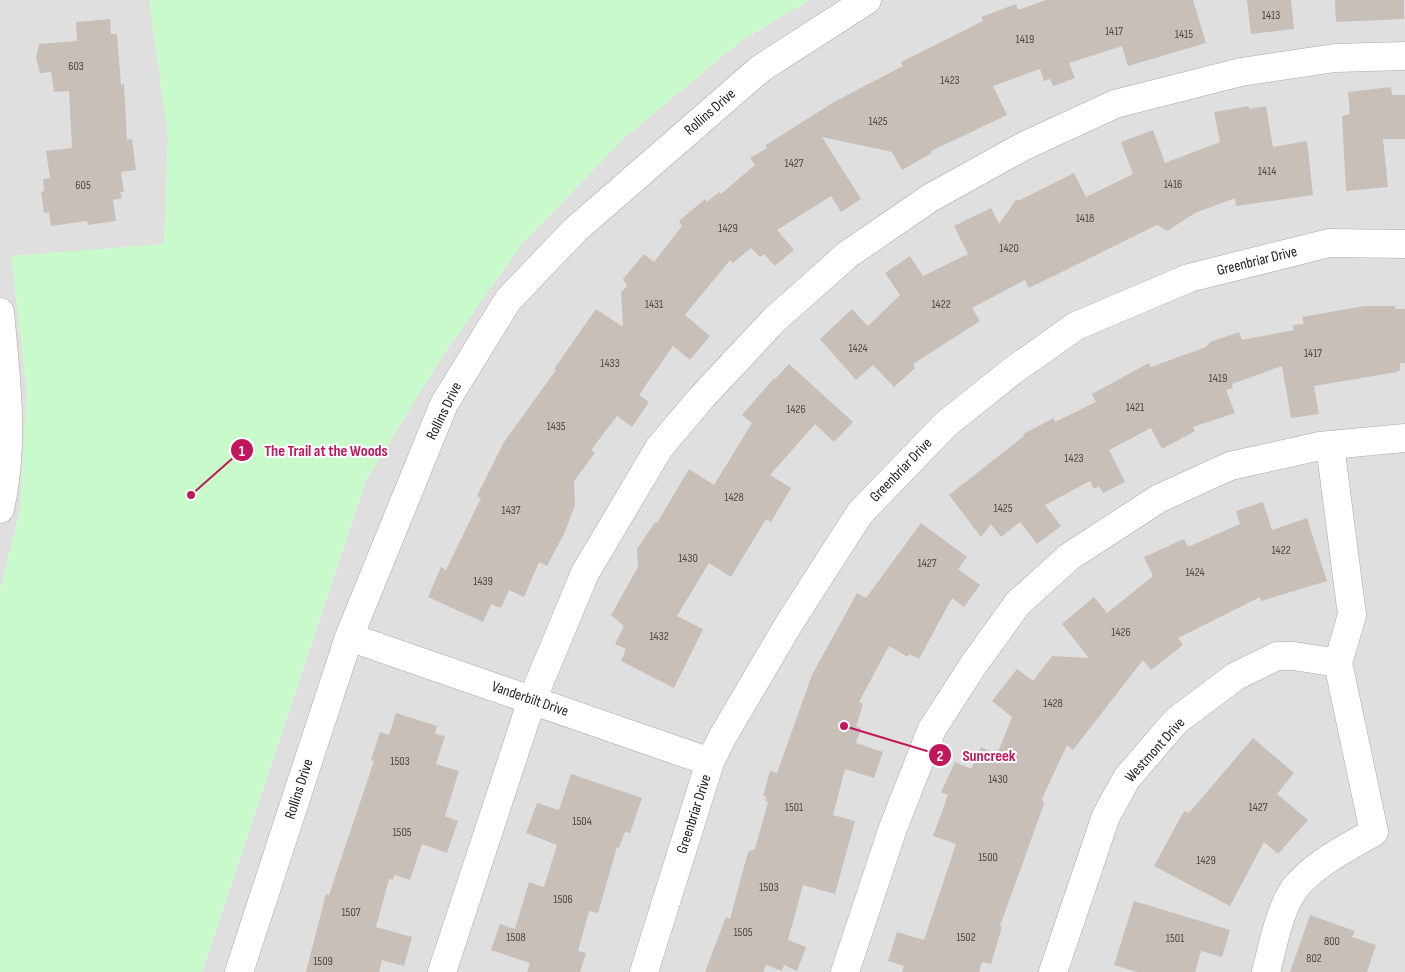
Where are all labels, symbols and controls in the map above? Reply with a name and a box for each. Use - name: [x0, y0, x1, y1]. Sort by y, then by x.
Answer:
- house number: 1413: [1262, 8, 1280, 23]
- house number: 1417: [1105, 24, 1123, 39]
- house number: 1415: [1175, 27, 1193, 42]
- house number: 1419: [1016, 32, 1034, 47]
- house number: 603: [68, 59, 84, 74]
- house number: 1423: [940, 73, 960, 88]
- street label: Rollins Drive: [680, 84, 740, 140]
- house number: 1425: [868, 114, 888, 129]
- house number: 1427: [784, 156, 804, 171]
- house number: 1414: [1258, 164, 1276, 179]
- house number: 1416: [1164, 177, 1182, 192]
- house number: 605: [75, 178, 91, 193]
- house number: 1418: [1076, 211, 1094, 226]
- house number: 1429: [718, 221, 738, 236]
- house number: 1420: [999, 241, 1019, 256]
- street label: Greenbriar Drive: [1215, 242, 1299, 280]
- house number: 1431: [645, 297, 664, 312]
- house number: 1422: [931, 297, 951, 312]
- house number: 1424: [848, 341, 868, 356]
- house number: 1417: [1304, 346, 1322, 361]
- house number: 1433: [600, 356, 620, 371]
- house number: 1419: [1209, 371, 1227, 386]
- street label: Rollins Drive: [422, 379, 466, 443]
- house number: 1421: [1126, 400, 1145, 415]
- house number: 1426: [786, 402, 806, 417]
- house number: 1435: [546, 419, 566, 434]
- street label: Greenbriar Drive: [866, 434, 936, 506]
- callout: The Trail at the Woods: [229, 435, 398, 466]
- text: 1: [239, 442, 245, 461]
- text: The Trail at the Woods: [264, 442, 388, 461]
- house number: 1423: [1064, 451, 1084, 466]
- house number: 1428: [724, 490, 744, 505]
- house number: 1425: [993, 501, 1013, 516]
- house number: 1437: [501, 503, 521, 518]
- house number: 1422: [1271, 543, 1291, 558]
- house number: 1430: [678, 551, 698, 566]
- house number: 1427: [917, 556, 937, 571]
- house number: 1424: [1185, 565, 1205, 580]
- house number: 1439: [473, 574, 493, 589]
- house number: 1426: [1111, 625, 1131, 640]
- house number: 1432: [649, 629, 669, 644]
- street label: Vanderbilt Drive: [489, 677, 571, 721]
- house number: 1428: [1043, 696, 1063, 711]
- street label: Westmont Drive: [1121, 714, 1189, 786]
- callout: Suncreek: [928, 740, 1026, 771]
- text: 2: [937, 747, 943, 766]
- text: Suncreek: [962, 747, 1016, 766]
- house number: 1503: [390, 754, 410, 769]
- street label: Rollins Drive: [280, 757, 318, 821]
- street label: Greenbriar Drive: [672, 772, 716, 856]
- house number: 1430: [988, 772, 1008, 787]
- house number: 1501: [785, 800, 804, 815]
- house number: 1427: [1248, 800, 1268, 815]
- house number: 1504: [572, 814, 592, 829]
- house number: 1505: [392, 825, 412, 840]
- house number: 1500: [978, 850, 998, 865]
- house number: 1429: [1196, 853, 1216, 868]
- house number: 1503: [759, 880, 779, 895]
- house number: 1506: [553, 892, 573, 907]
- house number: 1507: [341, 905, 361, 920]
- house number: 1505: [733, 925, 753, 940]
- house number: 1508: [506, 930, 526, 945]
- house number: 1502: [956, 930, 976, 945]
- house number: 1501: [1166, 931, 1185, 946]
- house number: 800: [1324, 934, 1340, 949]
- house number: 802: [1306, 951, 1322, 966]
- house number: 1509: [313, 954, 333, 969]

